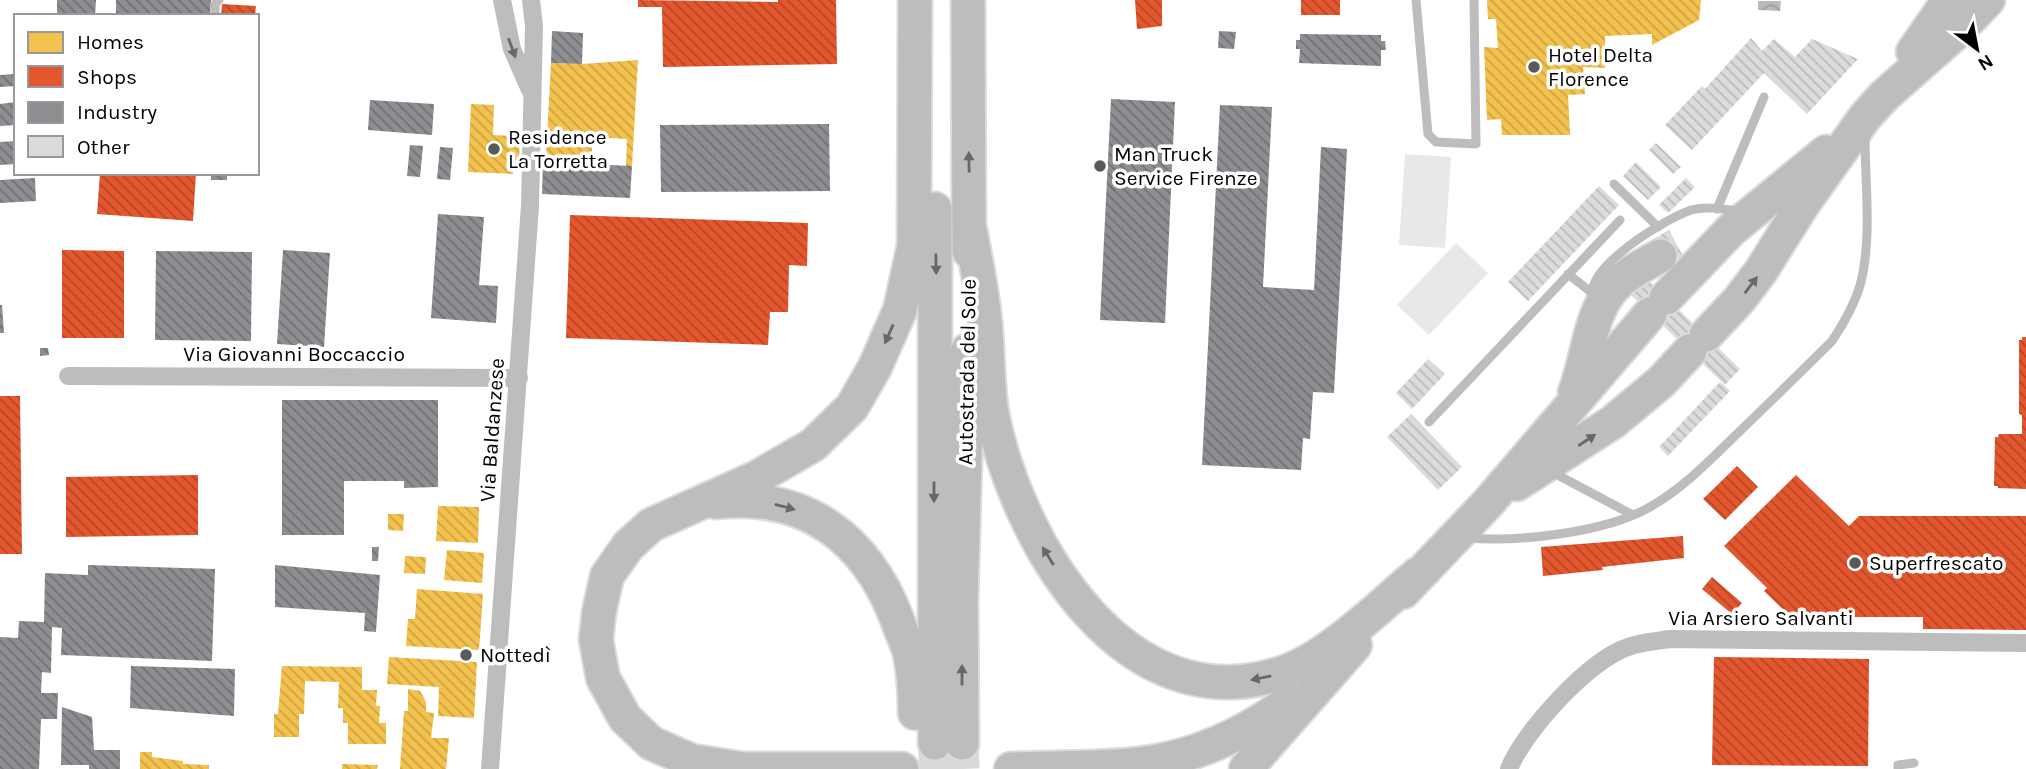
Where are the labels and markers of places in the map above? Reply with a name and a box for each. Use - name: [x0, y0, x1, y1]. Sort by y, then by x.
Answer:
- place label: Hotel Delta Florence: [1548, 43, 1653, 91]
- marker: Hotel Delta Florence: [1526, 59, 1542, 75]
- place label: Residence La Torretta: [508, 125, 608, 173]
- marker: Residence La Torretta: [486, 141, 502, 157]
- place label: Man Truck Service Firenze: [1114, 142, 1258, 190]
- marker: Man Truck Service Firenze: [1092, 158, 1108, 174]
- place label: Superfrescato: [1869, 551, 2003, 575]
- marker: Superfrescato: [1847, 555, 1863, 571]
- place label: Nottedì: [480, 643, 551, 667]
- marker: Nottedì: [458, 647, 474, 663]

